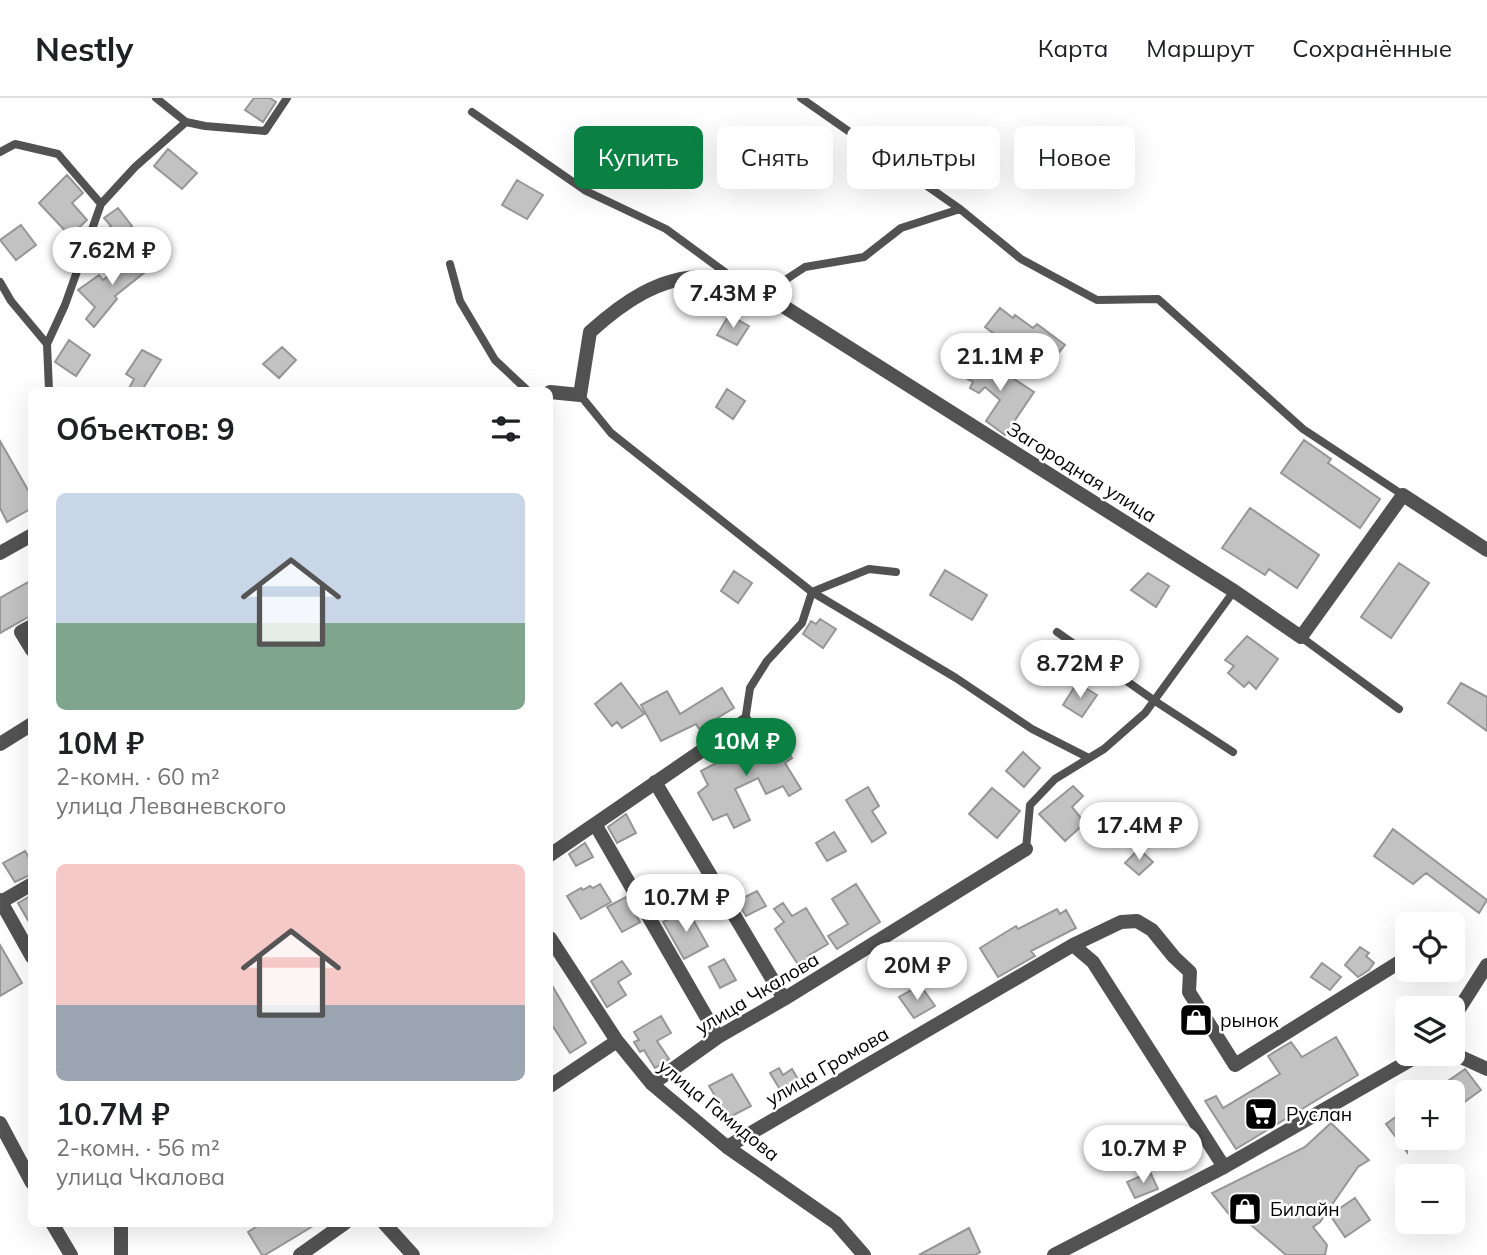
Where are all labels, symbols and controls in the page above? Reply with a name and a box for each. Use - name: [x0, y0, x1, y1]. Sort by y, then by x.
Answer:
- text: Nestly: [35, 28, 133, 69]
- text: Карта: [1038, 33, 1108, 63]
- text: Маршрут: [1146, 33, 1254, 63]
- text: Сохранённые: [1292, 33, 1452, 63]
- chip: Купить: [574, 126, 703, 189]
- chip: Снять: [717, 126, 833, 189]
- chip: Фильтры: [847, 126, 1000, 189]
- chip: Новое: [1014, 126, 1135, 189]
- pin: 7.62M ₽: [47, 228, 177, 287]
- text: 7.62M ₽: [68, 235, 156, 264]
- pin: 7.43M ₽: [668, 271, 798, 330]
- text: 7.43M ₽: [689, 278, 777, 307]
- pin: 21.1M ₽: [935, 334, 1065, 393]
- text: 21.1M ₽: [956, 341, 1044, 370]
- text: Объектов: 9: [56, 410, 235, 448]
- icon: filters: [487, 410, 525, 448]
- street label: Загородная улица: [1003, 416, 1161, 528]
- icon: home: [228, 539, 354, 665]
- pin: 8.72M ₽: [1015, 640, 1145, 700]
- text: 8.72M ₽: [1036, 648, 1124, 677]
- pin: 10M ₽: [697, 718, 795, 778]
- text: 10M ₽: [56, 724, 144, 762]
- text: 10M ₽: [712, 726, 780, 755]
- text: 2-комн. · 60 m²: [56, 762, 220, 791]
- text: улица Леваневского: [56, 791, 286, 820]
- pin: 17.4M ₽: [1074, 802, 1204, 862]
- text: 17.4M ₽: [1095, 810, 1183, 839]
- pin: 10.7M ₽: [621, 874, 751, 934]
- text: 10.7M ₽: [642, 882, 730, 911]
- icon: home: [228, 910, 354, 1036]
- map controls: [1395, 912, 1465, 1234]
- button: locate: [1395, 912, 1465, 982]
- pin: 20M ₽: [868, 942, 966, 1002]
- street label: улица Чкалова: [691, 947, 823, 1039]
- text: 20M ₽: [883, 950, 951, 979]
- button: layers: [1395, 996, 1465, 1066]
- shop icon: рынок: [1177, 1001, 1215, 1039]
- place label: рынок: [1220, 1008, 1279, 1032]
- street label: улица Громова: [761, 1021, 893, 1111]
- street label: улица Гамидова: [654, 1054, 784, 1166]
- button: +: [1395, 1080, 1465, 1150]
- text: 10.7M ₽: [56, 1095, 170, 1133]
- supermarket icon: Руслан: [1242, 1095, 1280, 1133]
- place label: Руслан: [1286, 1102, 1352, 1126]
- pin: 10.7M ₽: [1078, 1126, 1208, 1185]
- text: 2-комн. · 56 m²: [56, 1133, 220, 1162]
- text: 10.7M ₽: [1099, 1133, 1187, 1162]
- text: улица Чкалова: [56, 1162, 225, 1191]
- button: −: [1395, 1164, 1465, 1234]
- shop icon: Билайн: [1226, 1190, 1264, 1228]
- place label: Билайн: [1270, 1197, 1340, 1221]

